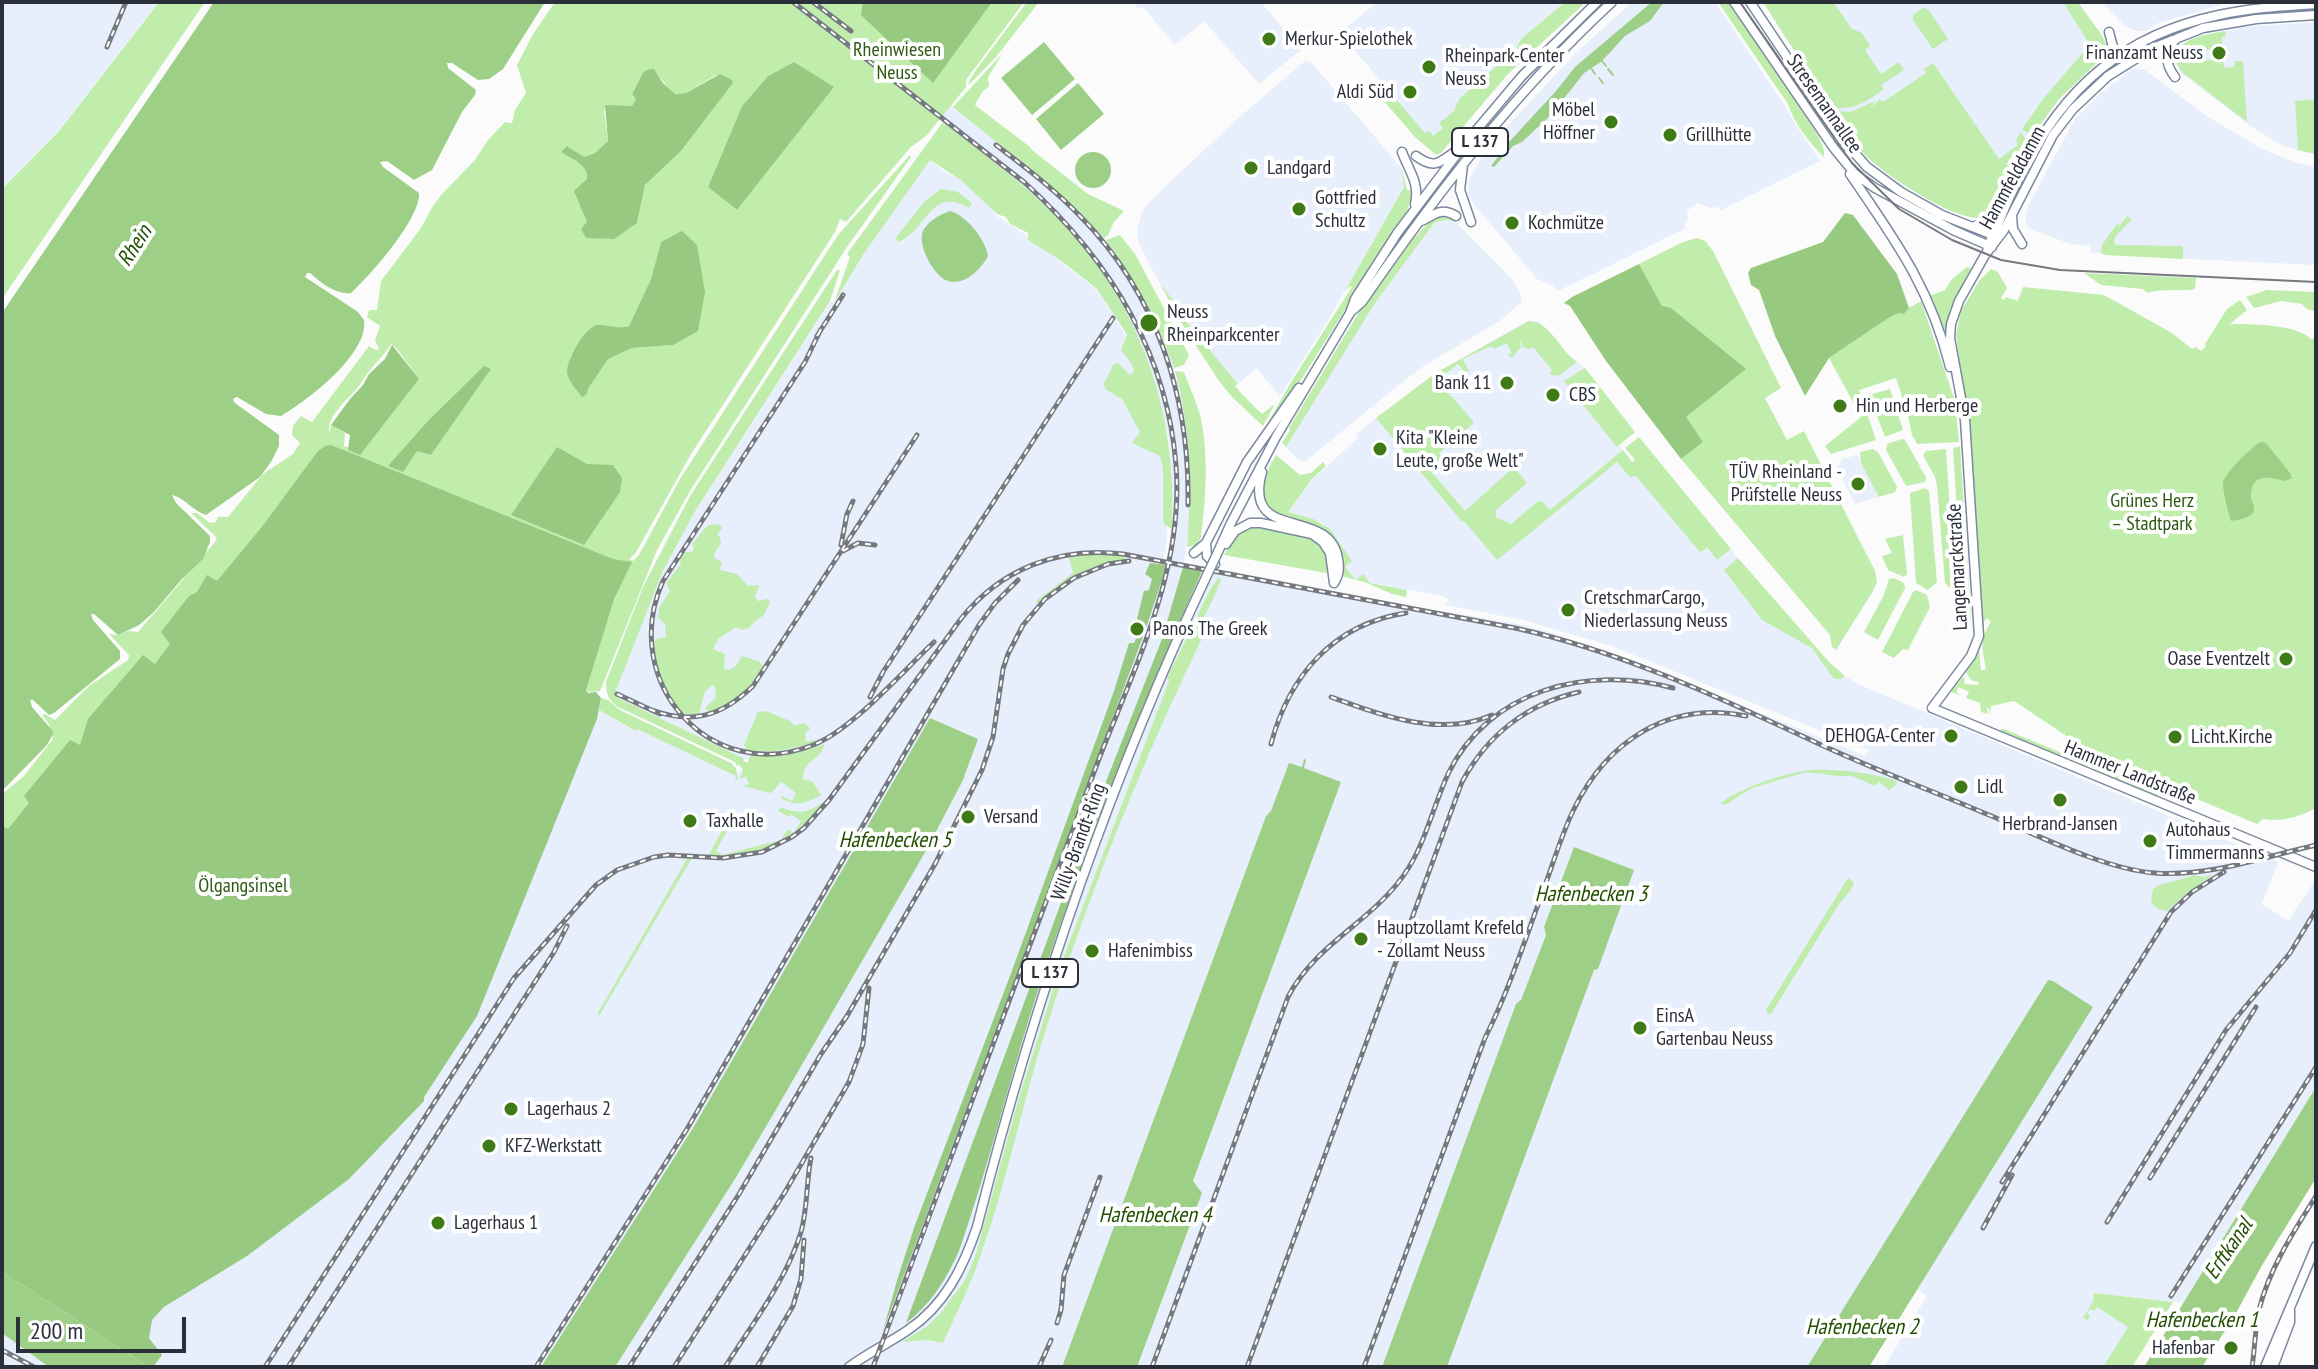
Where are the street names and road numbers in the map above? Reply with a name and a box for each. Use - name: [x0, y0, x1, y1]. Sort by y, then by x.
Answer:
- street label: Stresemannallee: [1781, 50, 1867, 158]
- street label: Hammfelddamm: [1975, 122, 2051, 234]
- road number: L 137: [1452, 128, 1508, 156]
- street label: Langemarckstraße: [1943, 503, 1973, 631]
- street label: Hammer Landstraße: [2061, 736, 2199, 810]
- street label: Willy-Brandt-Ring: [1047, 780, 1111, 904]
- road number: L 137: [1022, 959, 1078, 987]

